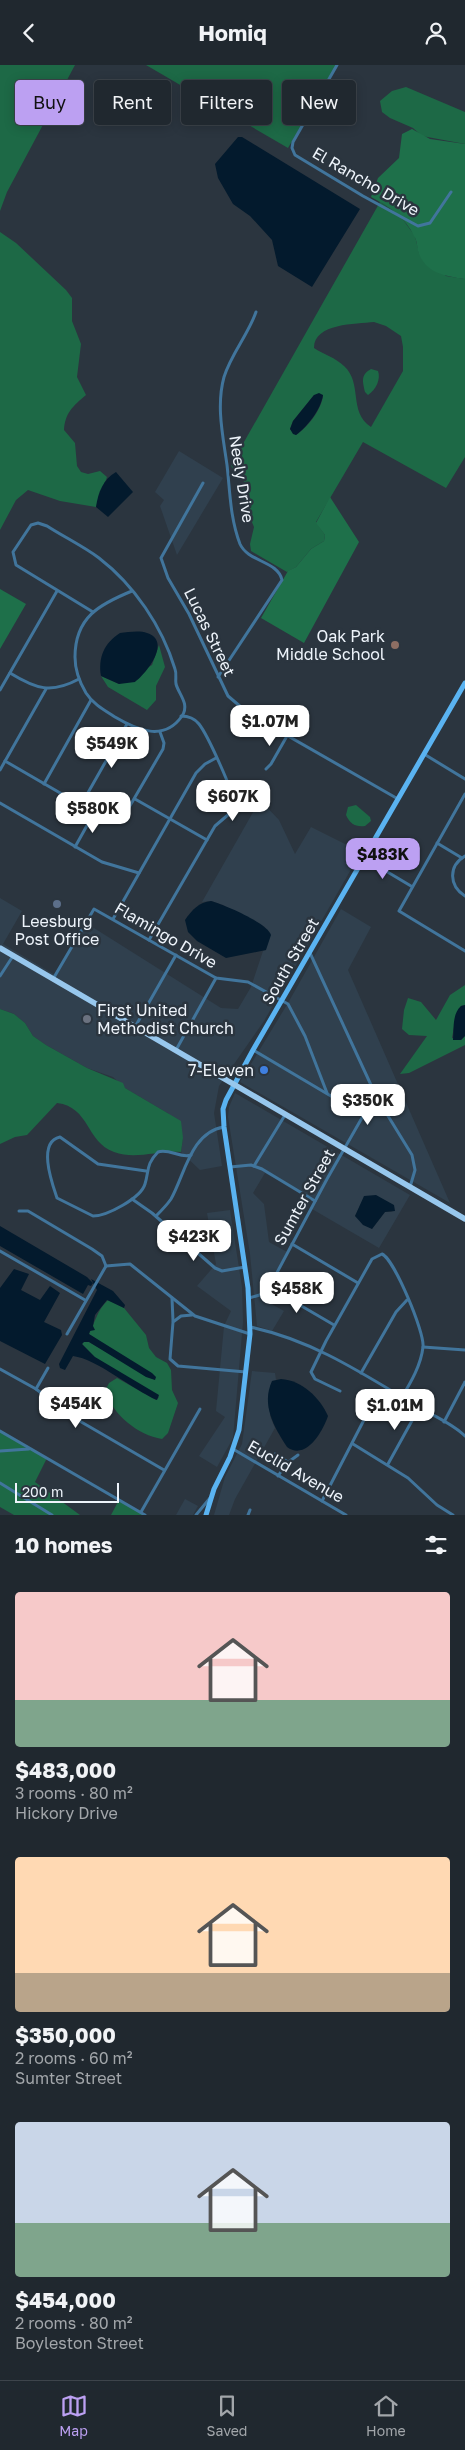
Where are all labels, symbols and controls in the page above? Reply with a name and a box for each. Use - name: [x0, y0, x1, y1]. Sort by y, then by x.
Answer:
- icon: back: [15, 19, 43, 47]
- text: Homiq: [198, 19, 267, 46]
- icon: person: [422, 19, 450, 47]
- chip: Buy: [15, 80, 84, 125]
- chip: Rent: [94, 80, 171, 125]
- chip: Filters: [181, 80, 272, 125]
- chip: New: [282, 80, 356, 125]
- street label: El Rancho Drive: [309, 142, 423, 220]
- street label: Neely Drive: [225, 434, 259, 524]
- street label: Lucas Street: [180, 584, 240, 680]
- place label: Oak Park Middle School: [276, 626, 385, 664]
- marker: Oak Park Middle School: [389, 639, 401, 651]
- pin: $1.07M: [229, 705, 311, 747]
- text: $1.07M: [241, 711, 299, 731]
- pin: $549K: [77, 727, 147, 769]
- text: $549K: [86, 733, 138, 753]
- pin: $607K: [198, 779, 268, 822]
- text: $607K: [207, 786, 259, 806]
- pin: $580K: [58, 791, 128, 834]
- text: $580K: [67, 798, 119, 818]
- pin: $483K: [348, 837, 418, 880]
- text: $483K: [357, 844, 409, 864]
- marker: Leesburg Post Office: [51, 898, 63, 910]
- street label: Flamingo Drive: [111, 898, 221, 972]
- place label: Leesburg Post Office: [15, 911, 99, 949]
- street label: South Street: [257, 914, 323, 1008]
- place label: First United Methodist Church: [97, 1000, 234, 1038]
- marker: First United Methodist Church: [81, 1013, 93, 1025]
- place label: 7-Eleven: [188, 1060, 254, 1080]
- marker: 7-Eleven: [258, 1064, 270, 1076]
- pin: $350K: [333, 1083, 403, 1126]
- text: $350K: [342, 1090, 394, 1110]
- street label: Sumter Street: [269, 1145, 339, 1249]
- pin: $423K: [159, 1219, 229, 1262]
- text: $423K: [168, 1226, 220, 1246]
- pin: $458K: [262, 1271, 332, 1314]
- text: $458K: [271, 1278, 323, 1298]
- pin: $454K: [41, 1387, 111, 1429]
- pin: $1.01M: [354, 1389, 436, 1431]
- text: $454K: [50, 1393, 102, 1413]
- text: $1.01M: [367, 1395, 423, 1415]
- street label: Euclid Avenue: [244, 1435, 348, 1507]
- scale bar: [15, 1480, 119, 1503]
- text: 200 m: [22, 1483, 63, 1500]
- icon: filters: [422, 1531, 450, 1559]
- text: 10 homes: [15, 1532, 113, 1558]
- icon: home: [188, 1625, 278, 1715]
- text: $483,000: [15, 1757, 116, 1783]
- text: 3 rooms · 80 m²: [15, 1783, 133, 1803]
- text: Hickory Drive: [15, 1803, 118, 1823]
- icon: home: [188, 1890, 278, 1980]
- text: $350,000: [15, 2022, 116, 2048]
- text: 2 rooms · 60 m²: [15, 2048, 133, 2068]
- text: Sumter Street: [15, 2068, 122, 2088]
- icon: home: [188, 2155, 278, 2245]
- text: $454,000: [15, 2287, 116, 2313]
- text: 2 rooms · 80 m²: [15, 2313, 133, 2333]
- text: Boyleston Street: [15, 2333, 144, 2353]
- tab: Map: [59, 2392, 88, 2439]
- tab: Saved: [207, 2392, 247, 2439]
- tab: Home: [366, 2392, 406, 2439]

